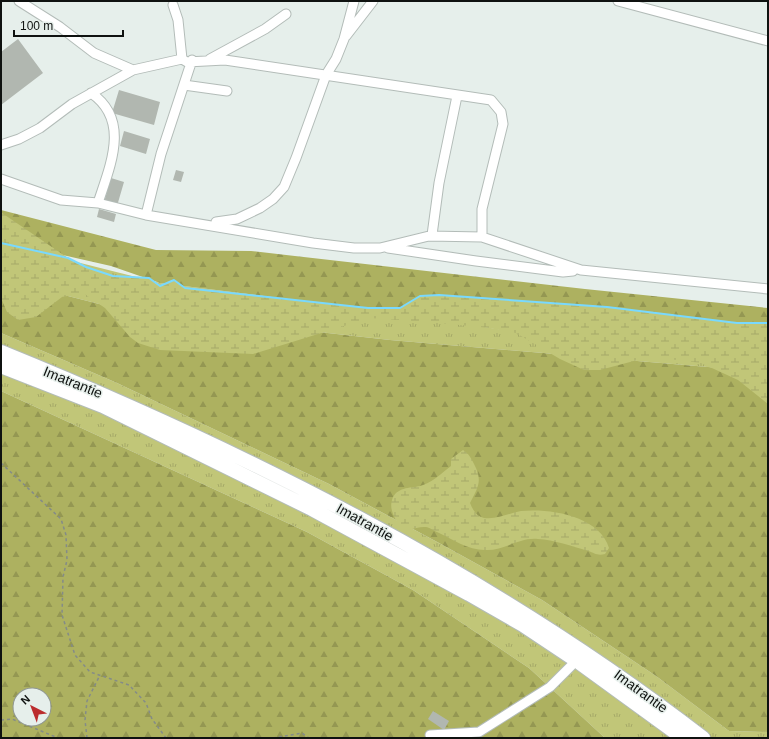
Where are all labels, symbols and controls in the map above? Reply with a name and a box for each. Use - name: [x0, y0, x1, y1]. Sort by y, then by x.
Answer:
- scale bar: [14, 12, 123, 38]
- text: 100 m: [20, 19, 53, 33]
- street label: Imatrantie: [41, 363, 105, 401]
- street label: Imatrantie: [334, 500, 396, 544]
- street label: Imatrantie: [611, 666, 671, 716]
- north arrow: [12, 687, 52, 727]
- text: N: [18, 692, 32, 707]

